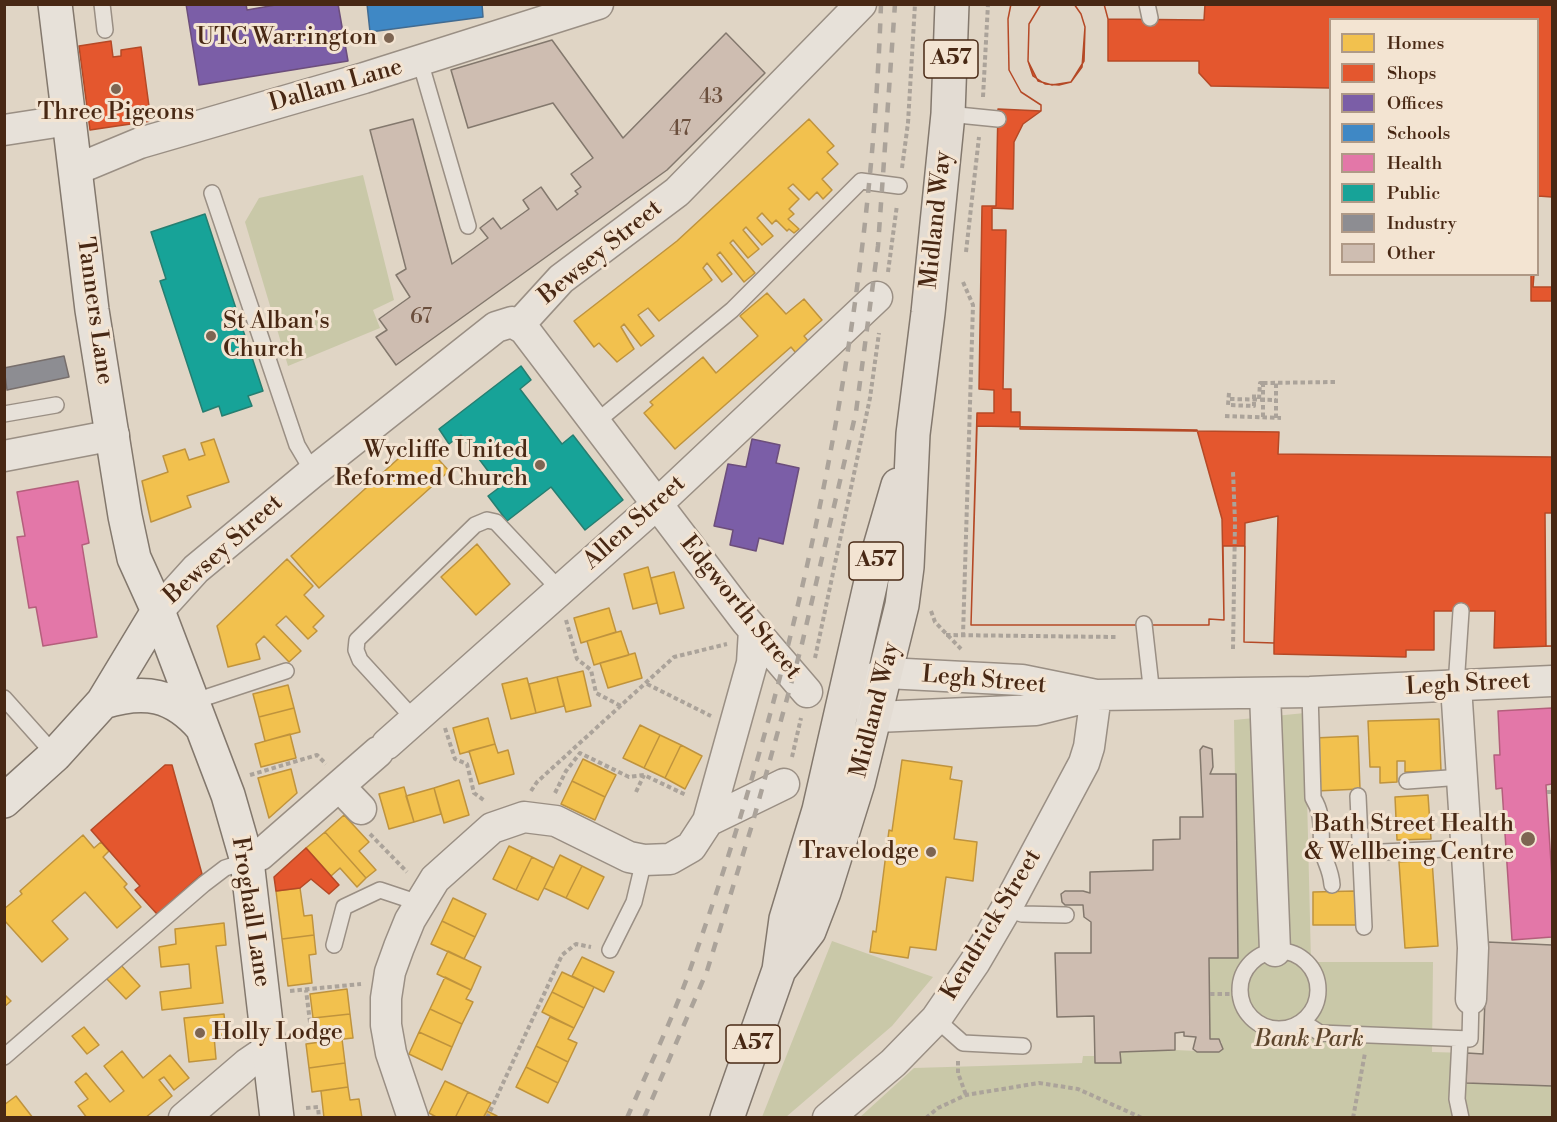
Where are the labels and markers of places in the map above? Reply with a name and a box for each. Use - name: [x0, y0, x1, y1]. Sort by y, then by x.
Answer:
- place label: UTC Warrington: [196, 24, 377, 52]
- marker: UTC Warrington: [382, 31, 396, 45]
- marker: Three Pigeons: [109, 82, 123, 96]
- place label: Three Pigeons: [37, 99, 195, 127]
- place label: St Alban's Church: [223, 308, 330, 364]
- marker: St Alban's Church: [204, 329, 218, 343]
- place label: Wycliffe United Reformed Church: [334, 437, 528, 493]
- marker: Wycliffe United Reformed Church: [533, 458, 547, 472]
- place label: Bath Street Health & Wellbeing Centre: [1304, 811, 1514, 867]
- marker: Bath Street Health & Wellbeing Centre: [1519, 830, 1537, 848]
- place label: Travelodge: [799, 838, 919, 866]
- marker: Travelodge: [924, 845, 938, 859]
- place label: Holly Lodge: [212, 1019, 343, 1047]
- marker: Holly Lodge: [193, 1026, 207, 1040]

